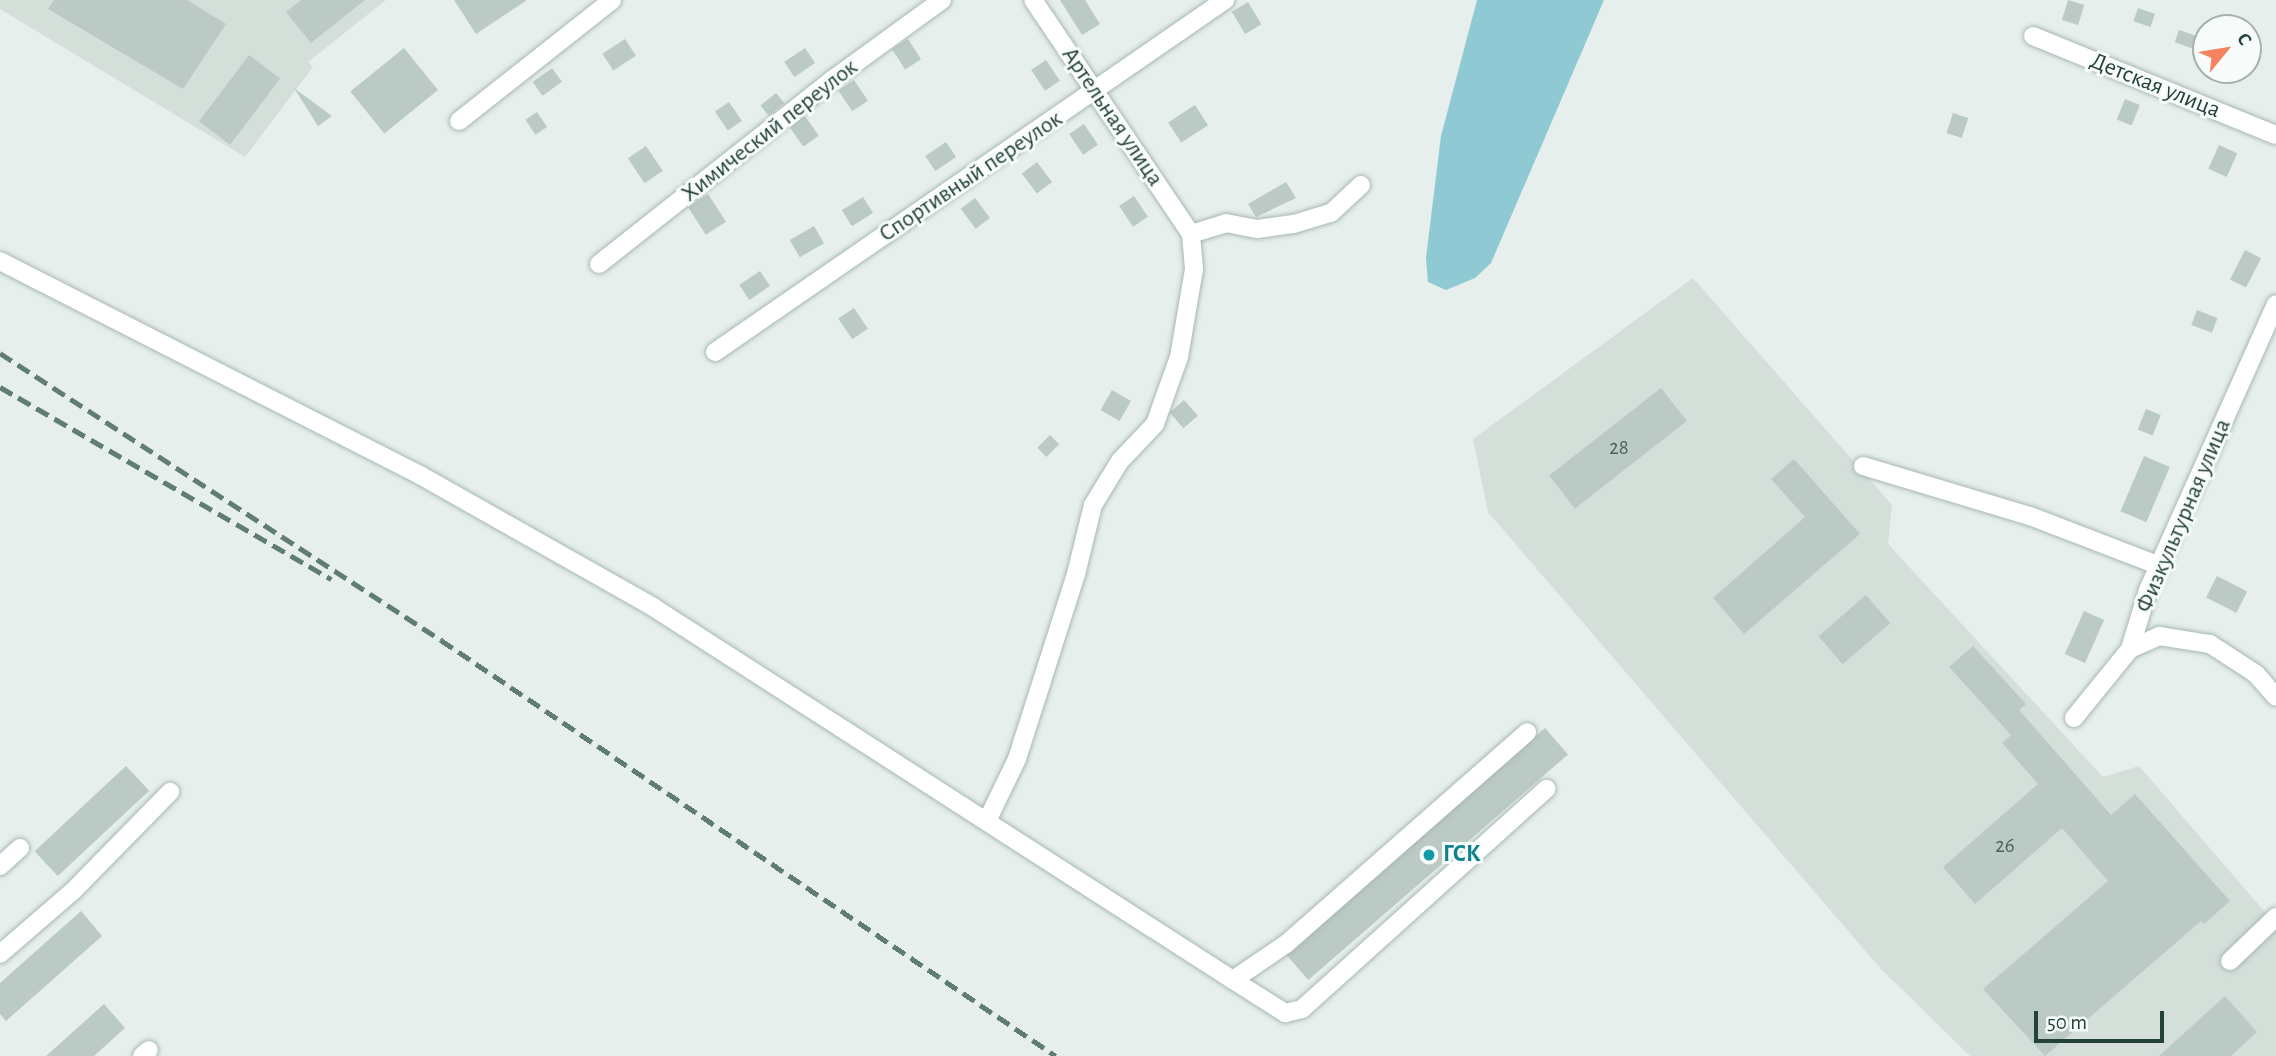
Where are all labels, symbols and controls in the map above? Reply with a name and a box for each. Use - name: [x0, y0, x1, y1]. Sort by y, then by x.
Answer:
- north arrow: [2192, 14, 2262, 84]
- text: С: [2233, 30, 2255, 49]
- street label: Артельная улица: [1055, 42, 1169, 192]
- street label: Детская улица: [2086, 47, 2224, 125]
- street label: Химический переулок: [676, 53, 864, 209]
- street label: Спортивный переулок: [874, 105, 1068, 249]
- street label: Физкультурная улица: [2130, 415, 2238, 617]
- house number: 28: [1609, 435, 1629, 461]
- house number: 26: [1995, 833, 2015, 859]
- place label: ГСК: [1443, 841, 1481, 869]
- marker: ГСК: [1421, 847, 1437, 863]
- scale bar: [2038, 996, 2168, 1040]
- text: 50 m: [2047, 1012, 2087, 1033]

